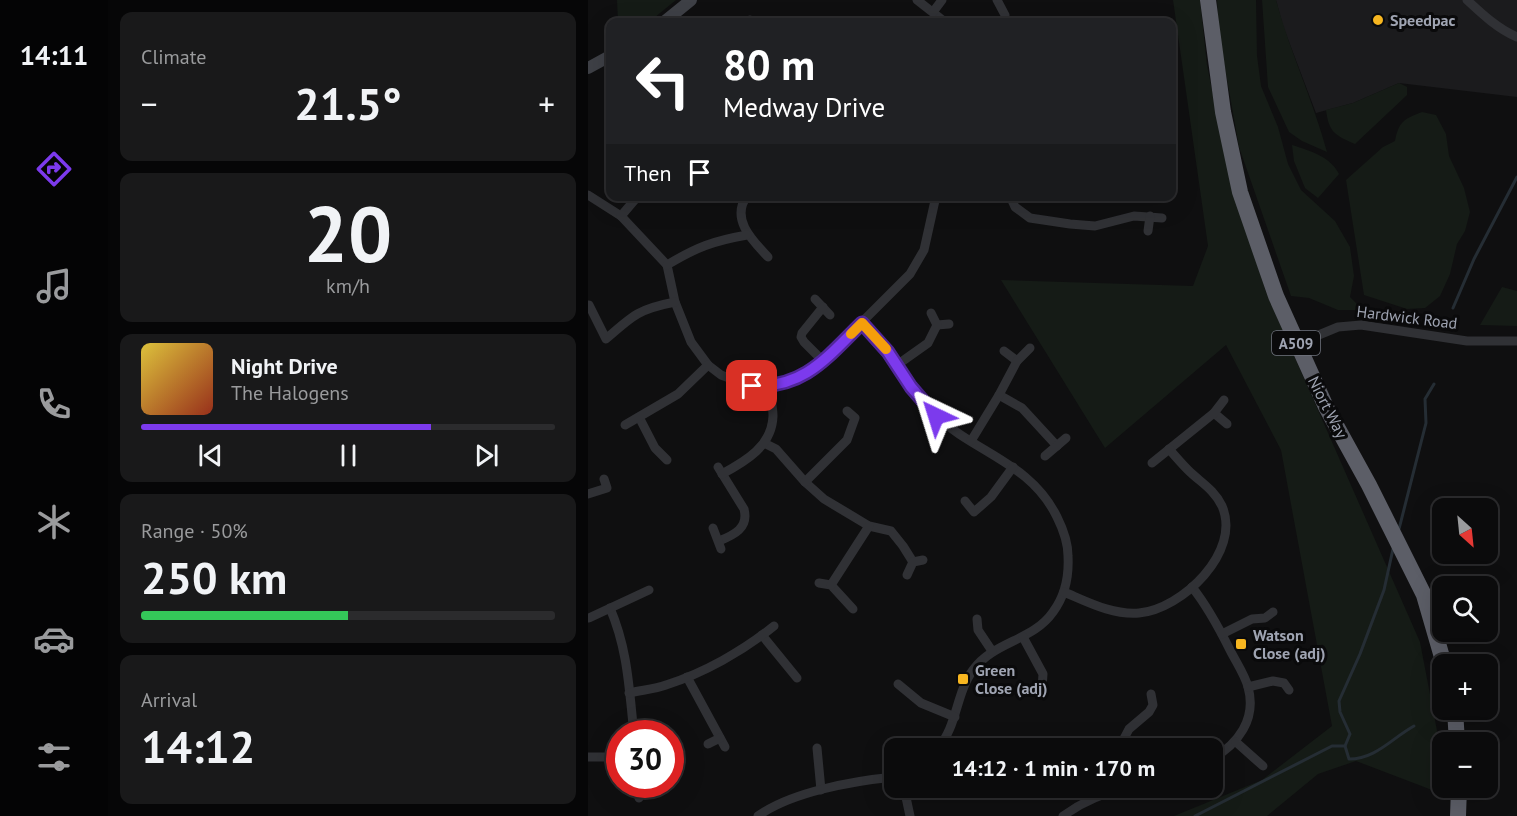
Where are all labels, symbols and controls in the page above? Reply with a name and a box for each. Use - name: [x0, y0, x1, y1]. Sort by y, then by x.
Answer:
- place label: Speedpac: [1390, 10, 1455, 30]
- marker: Speedpac: [1371, 13, 1385, 27]
- text: 80 m: [723, 37, 815, 92]
- text: 14:11: [20, 38, 88, 72]
- icon: left: [624, 42, 702, 120]
- text: Climate: [141, 44, 207, 70]
- text: 21.5°: [294, 74, 402, 132]
- text: −: [141, 82, 158, 125]
- text: +: [538, 82, 555, 125]
- text: Medway Drive: [723, 90, 885, 124]
- icon: directions: [33, 148, 75, 190]
- icon: arrive: [683, 156, 716, 189]
- text: Then: [624, 159, 671, 187]
- text: 20: [304, 183, 392, 284]
- icon: music: [33, 265, 75, 307]
- text: km/h: [326, 273, 370, 299]
- street label: Hardwick Road: [1355, 301, 1459, 333]
- road number: A509: [1272, 331, 1320, 355]
- text: Night Drive: [231, 352, 338, 380]
- pin: [726, 360, 777, 411]
- icon: arrive: [735, 369, 768, 402]
- street label: Niort Way: [1304, 373, 1352, 442]
- text: The Halogens: [231, 380, 349, 406]
- icon: phone: [33, 383, 75, 425]
- position arrow: [904, 384, 968, 448]
- icon: previous: [194, 439, 227, 472]
- icon: pause: [332, 439, 365, 472]
- icon: next: [470, 439, 503, 472]
- north arrow: [1432, 498, 1498, 564]
- map controls: [1432, 498, 1498, 798]
- icon: climate: [33, 501, 75, 543]
- text: Range · 50%: [141, 518, 248, 544]
- text: 250 km: [141, 548, 287, 606]
- button: search: [1432, 576, 1498, 642]
- icon: car: [33, 618, 75, 660]
- place label: Watson Close (adj): [1253, 625, 1325, 663]
- marker: Watson Close (adj): [1234, 637, 1248, 651]
- button: +: [1432, 654, 1498, 720]
- place label: Green Close (adj): [975, 660, 1047, 698]
- marker: Green Close (adj): [956, 672, 970, 686]
- text: Arrival: [141, 687, 197, 713]
- text: 14:12: [141, 717, 255, 775]
- speed limit sign: 30: [606, 720, 684, 798]
- button: −: [1432, 732, 1498, 798]
- icon: filters: [33, 736, 75, 778]
- text: 14:12 · 1 min · 170 m: [952, 754, 1155, 782]

